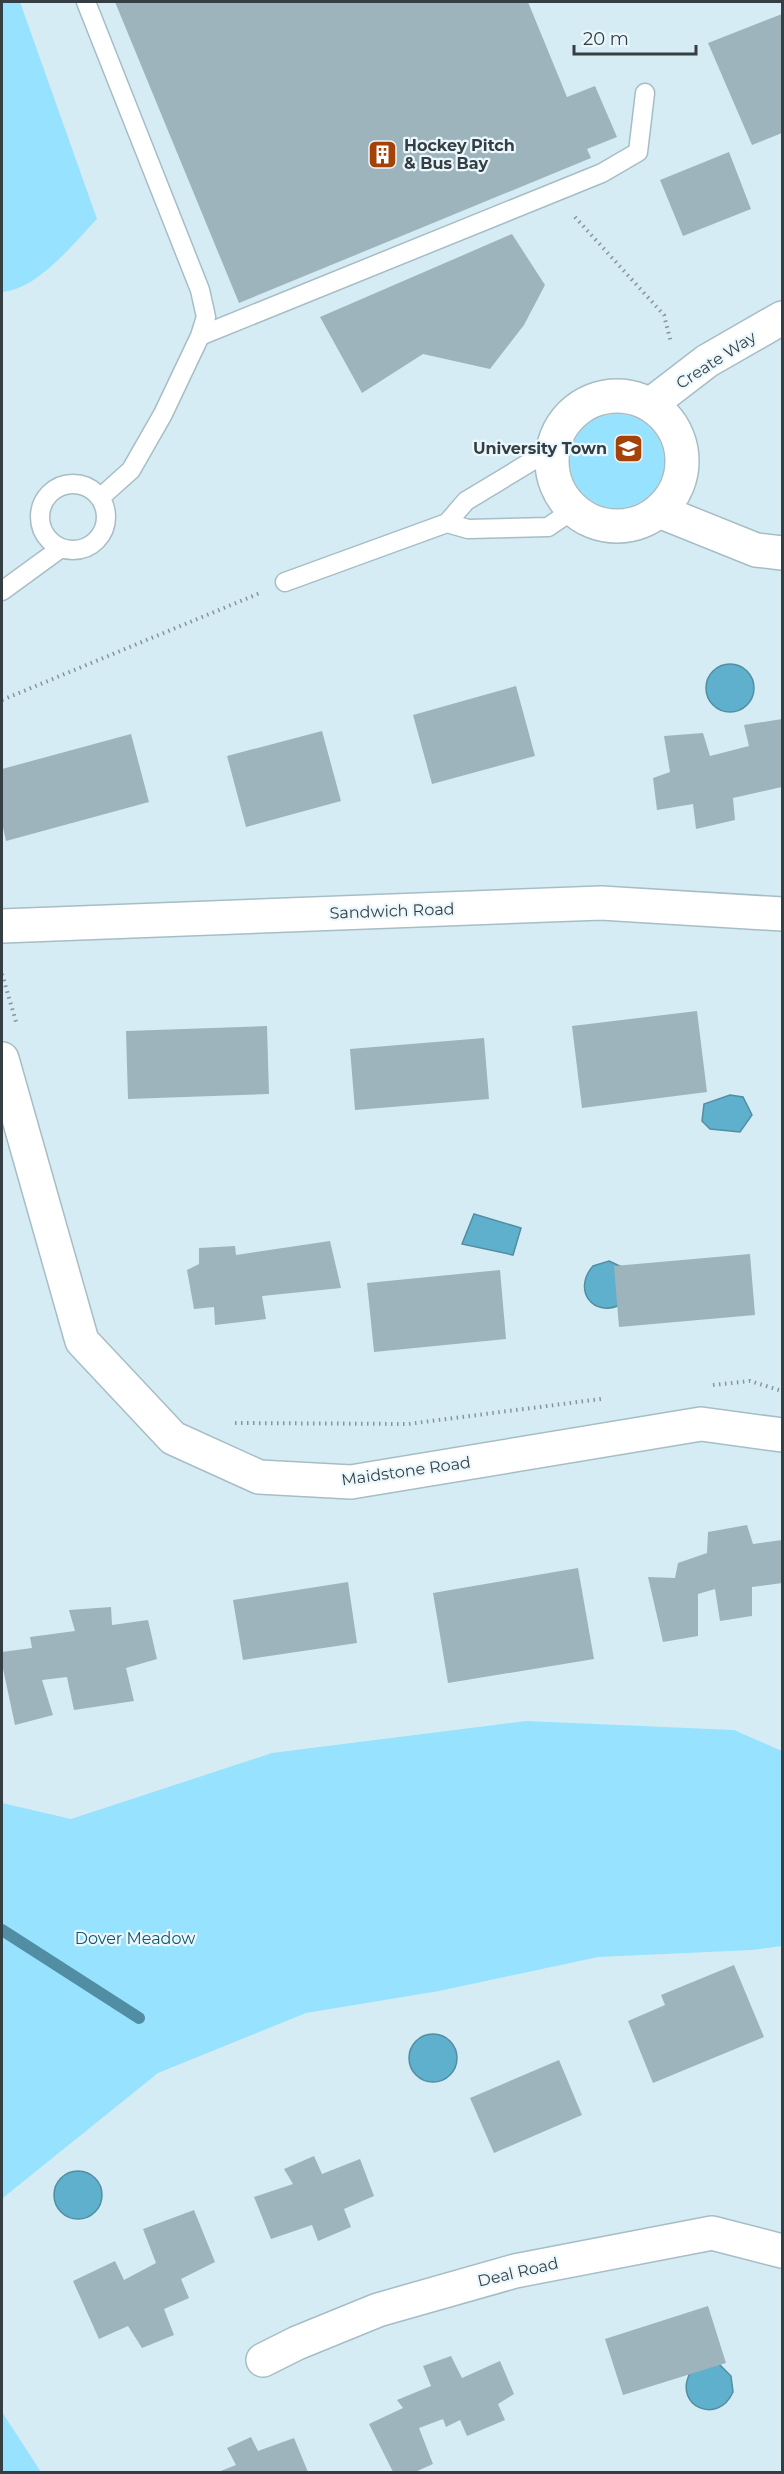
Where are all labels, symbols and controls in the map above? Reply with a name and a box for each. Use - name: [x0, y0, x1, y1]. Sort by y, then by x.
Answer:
- scale bar: [574, 18, 696, 56]
- text: 20 m: [583, 28, 629, 50]
- place label: Hockey Pitch & Bus Bay: [404, 136, 515, 173]
- building icon: Hockey Pitch & Bus Bay: [367, 138, 399, 170]
- street label: Create Way: [673, 327, 760, 393]
- school or university icon: University Town: [612, 432, 644, 464]
- place label: University Town: [473, 439, 607, 458]
- street label: Sandwich Road: [329, 899, 455, 923]
- street label: Maidstone Road: [340, 1453, 472, 1489]
- park label: Dover Meadow: [75, 1929, 195, 1948]
- street label: Deal Road: [476, 2253, 560, 2291]

